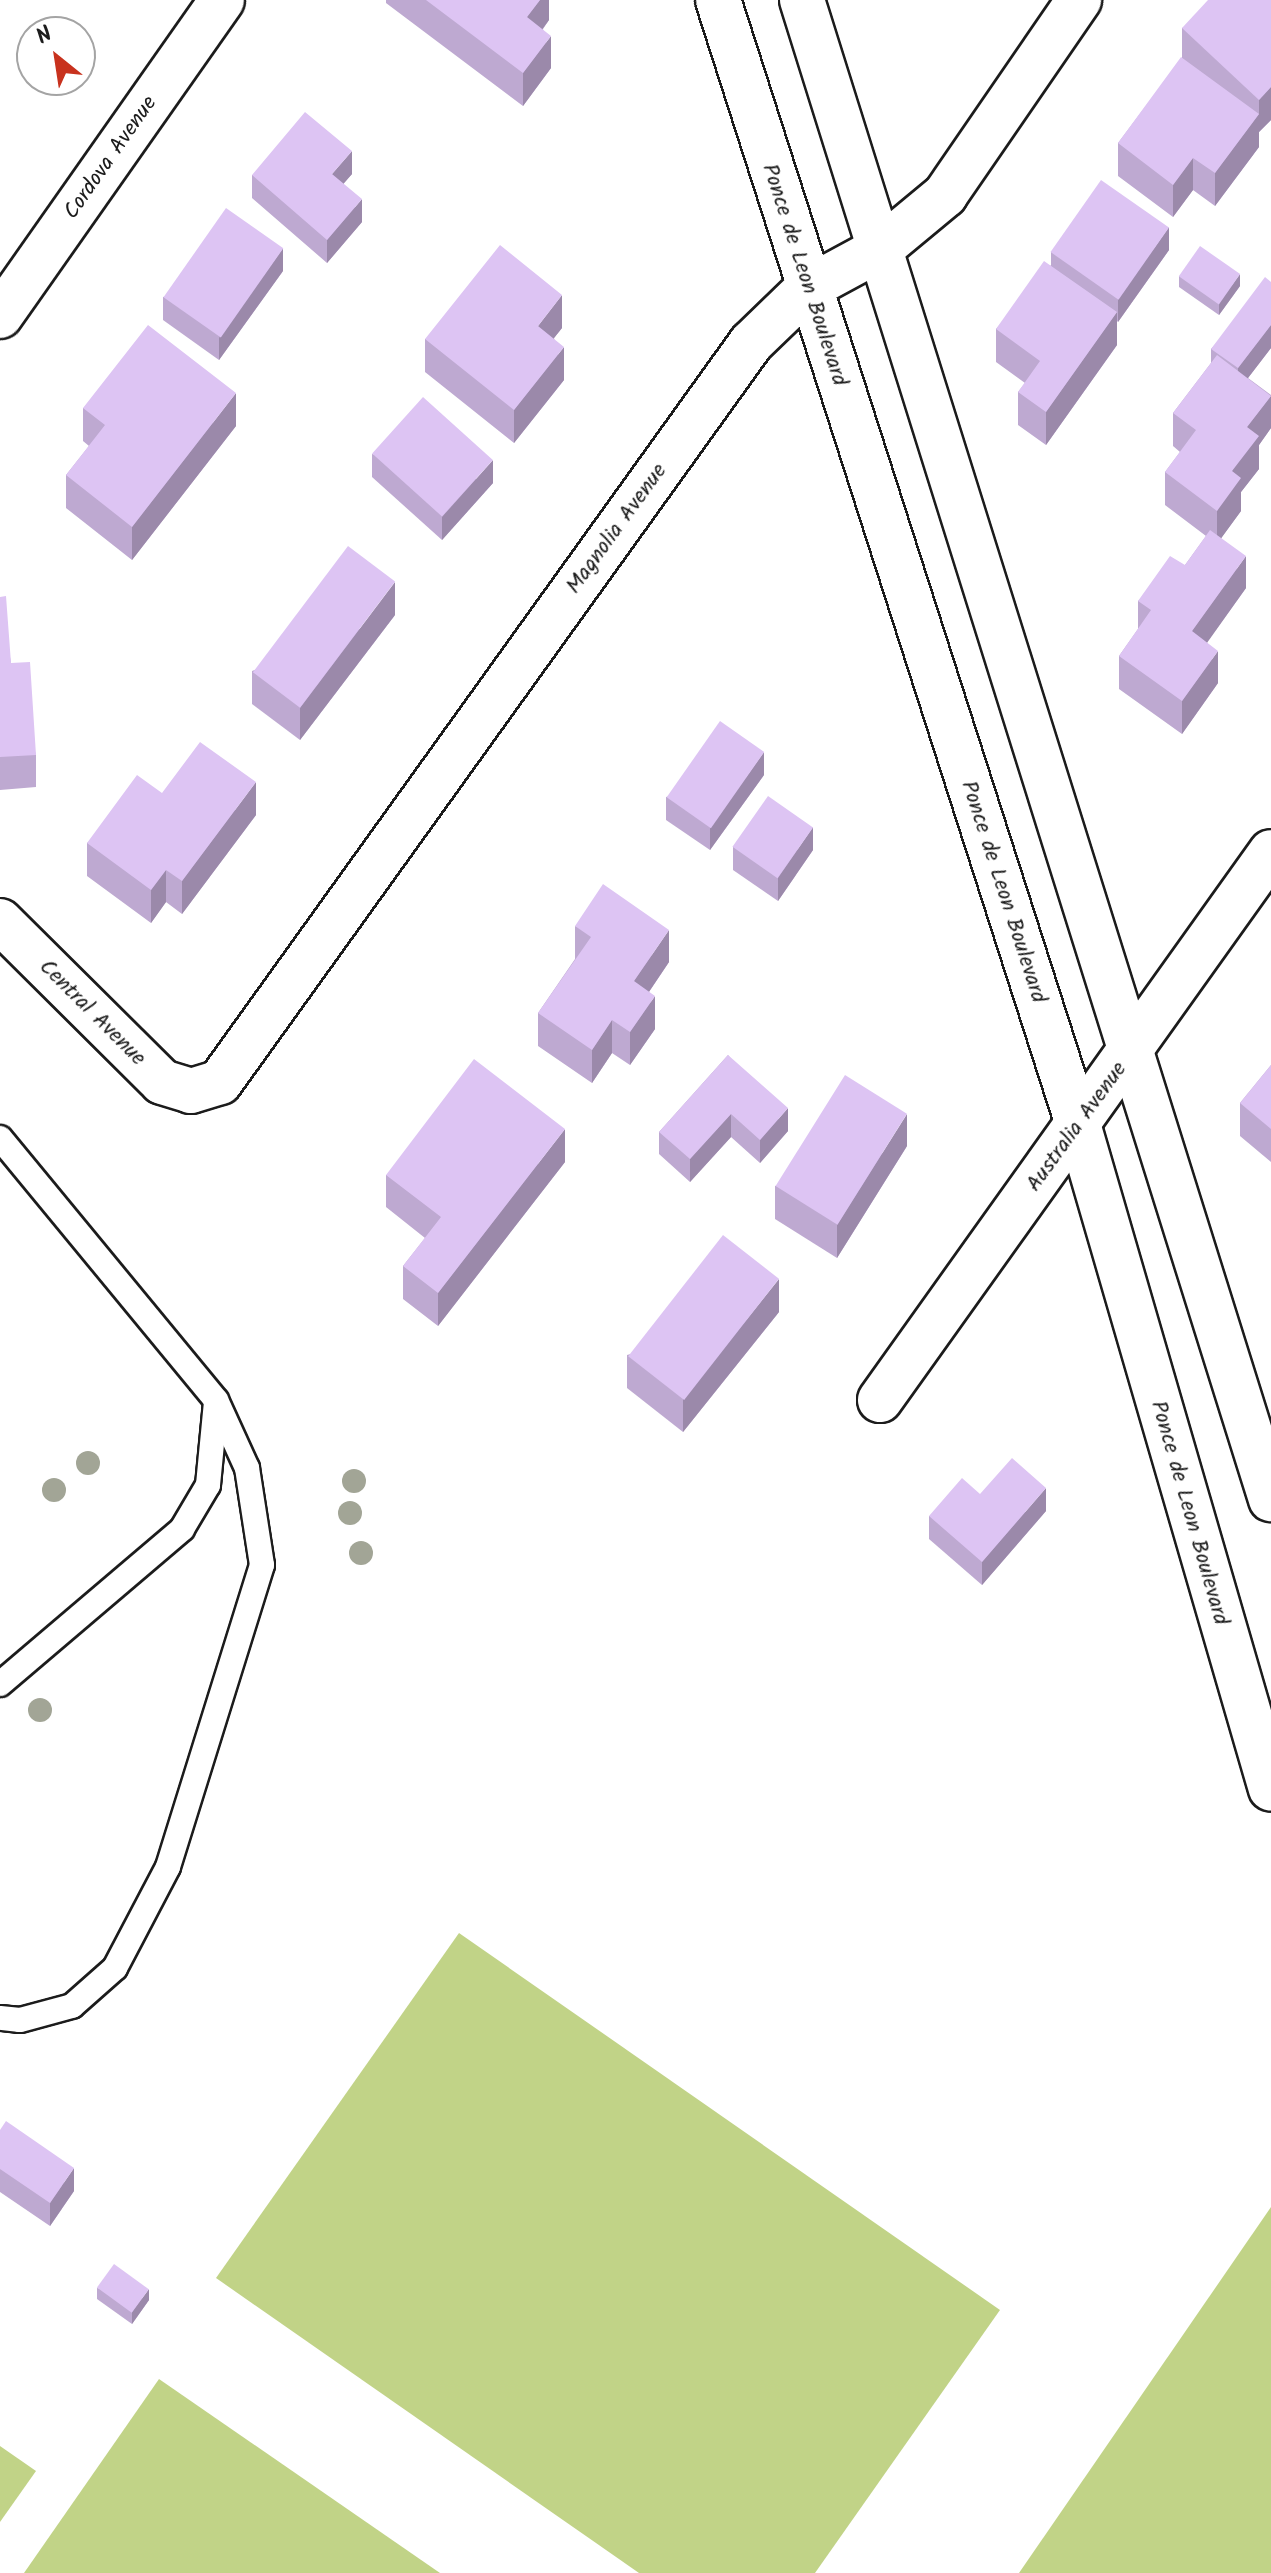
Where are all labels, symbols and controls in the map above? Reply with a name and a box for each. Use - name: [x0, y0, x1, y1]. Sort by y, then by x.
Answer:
- north arrow: [16, 16, 96, 96]
- text: N: [30, 18, 60, 55]
- street label: Cordova Avenue: [59, 91, 163, 225]
- street label: Ponce de Leon Boulevard: [756, 161, 852, 389]
- street label: Magnolia Avenue: [561, 459, 673, 599]
- street label: Ponce de Leon Boulevard: [955, 778, 1051, 1006]
- street label: Central Avenue: [33, 954, 151, 1072]
- street label: Australia Avenue: [1021, 1057, 1133, 1197]
- street label: Ponce de Leon Boulevard: [1144, 1398, 1234, 1628]

